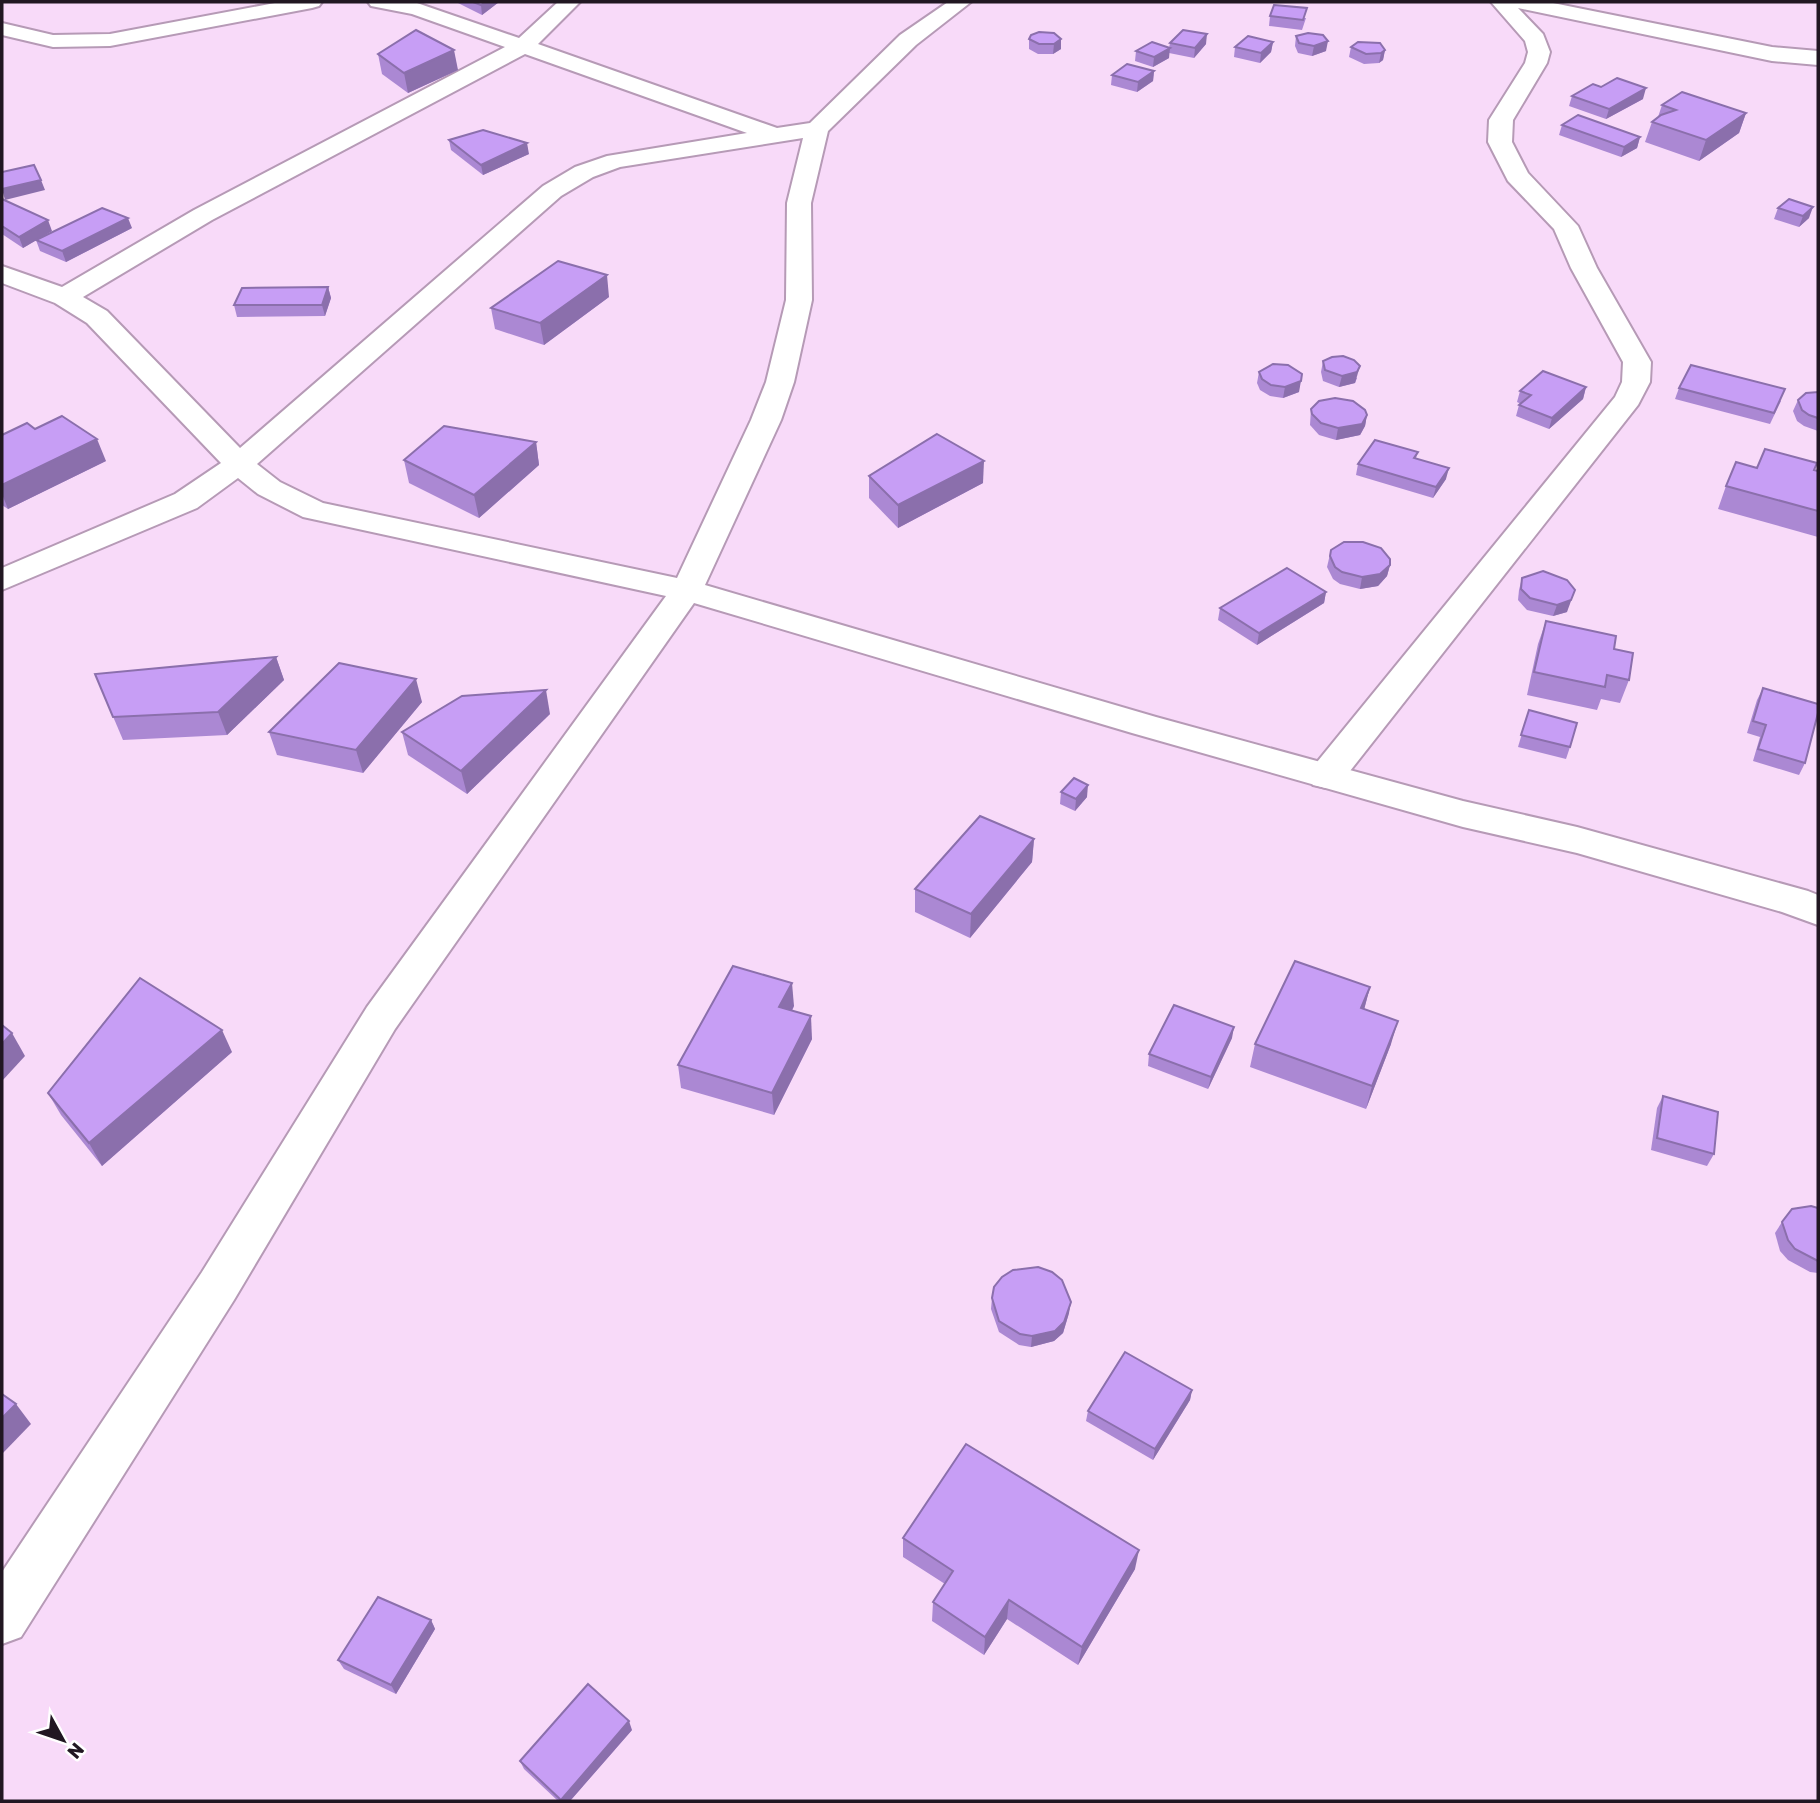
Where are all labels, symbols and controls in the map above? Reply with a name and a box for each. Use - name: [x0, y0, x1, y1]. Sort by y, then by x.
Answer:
- north arrow: [28, 1705, 98, 1775]
- text: N: [62, 1738, 89, 1763]

